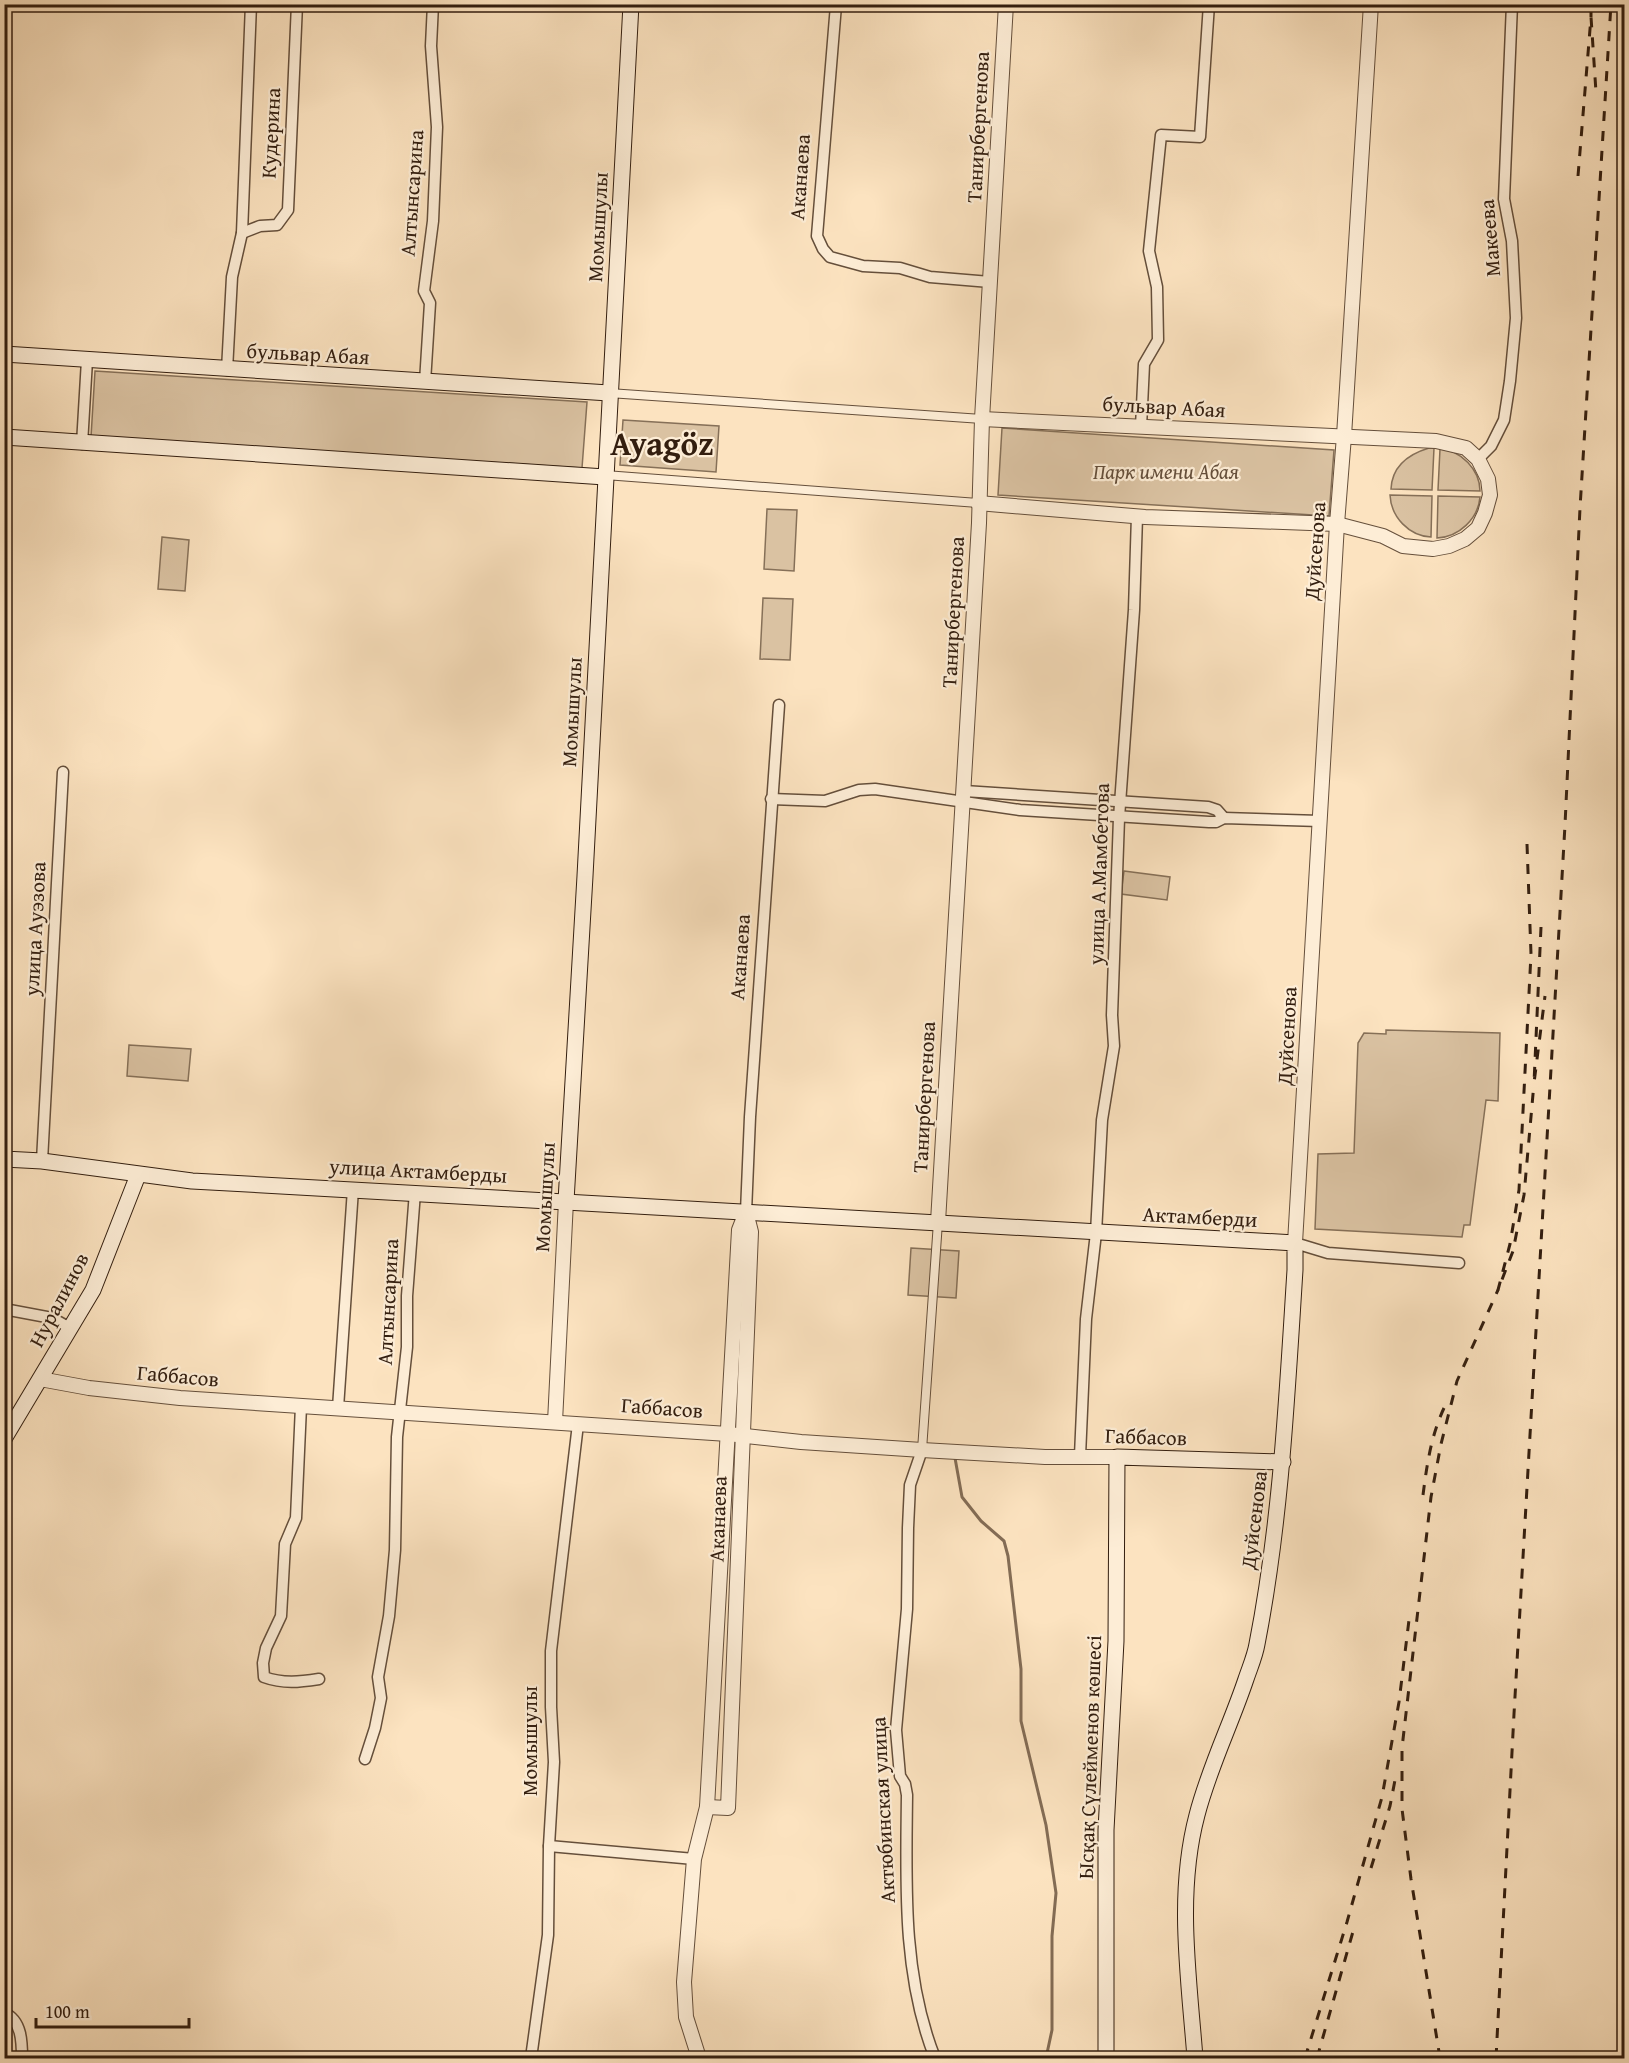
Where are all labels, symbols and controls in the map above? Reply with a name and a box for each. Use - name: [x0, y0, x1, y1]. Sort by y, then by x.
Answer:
- street label: Танирбергенова: [958, 50, 997, 203]
- street label: Кудерина: [253, 87, 288, 179]
- street label: Алтынсарина: [392, 129, 431, 257]
- street label: Аканаева: [781, 133, 818, 221]
- street label: Момышулы: [579, 171, 616, 283]
- street label: Макеева: [1471, 198, 1508, 278]
- street label: бульвар Абая: [246, 335, 371, 372]
- street label: бульвар Абая: [1102, 388, 1227, 425]
- district label: Ayagöz: [610, 419, 714, 467]
- park label: Парк имени Абая: [1093, 456, 1239, 487]
- street label: Дуйсенова: [1296, 501, 1333, 602]
- street label: Танирбергенова: [933, 535, 972, 688]
- street label: Момышулы: [553, 656, 590, 768]
- street label: улица А.Мамбетова: [1080, 782, 1117, 967]
- street label: улица Ауэзова: [15, 861, 54, 998]
- street label: Аканаева: [721, 913, 758, 1001]
- street label: Дуйсенова: [1268, 986, 1305, 1087]
- street label: Танирбергенова: [904, 1020, 943, 1173]
- street label: Момышулы: [526, 1141, 563, 1253]
- street label: улица Актамберды: [327, 1150, 508, 1191]
- street label: Актамберди: [1142, 1198, 1258, 1235]
- street label: Алтынсарина: [369, 1238, 406, 1366]
- street label: Нуралинов: [21, 1247, 96, 1353]
- street label: Габбасов: [136, 1356, 220, 1395]
- street label: Габбасов: [620, 1389, 704, 1426]
- street label: Габбасов: [1105, 1420, 1188, 1453]
- street label: Дуйсенова: [1232, 1469, 1275, 1572]
- street label: Аканаева: [701, 1475, 734, 1562]
- street label: Ысқақ Сүлейменов көшесі: [1070, 1634, 1109, 1880]
- street label: Момышулы: [514, 1686, 545, 1796]
- street label: Актюбинская улица: [862, 1716, 903, 1904]
- scale bar: [36, 1991, 189, 2029]
- text: 100 m: [45, 1998, 90, 2025]

